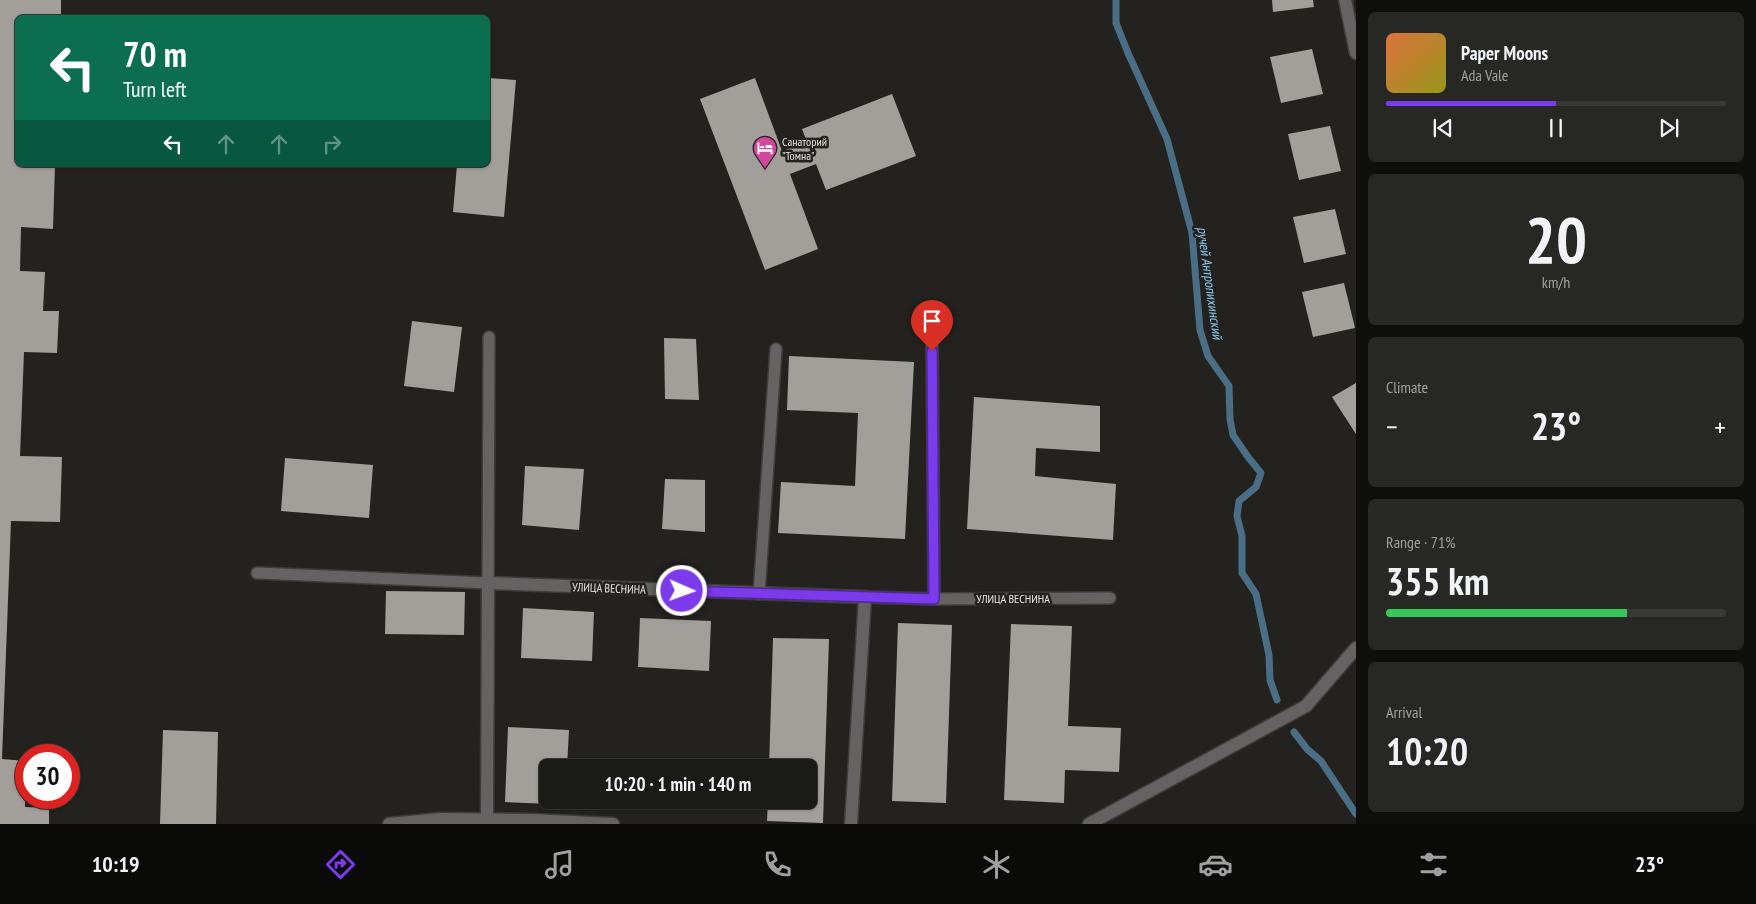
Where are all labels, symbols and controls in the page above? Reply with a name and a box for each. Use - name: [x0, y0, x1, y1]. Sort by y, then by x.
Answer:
- text: 70 m: [123, 31, 187, 77]
- icon: left: [40, 35, 105, 100]
- text: Paper Moons: [1461, 41, 1548, 65]
- text: Ada Vale: [1461, 65, 1508, 85]
- text: Turn left: [123, 75, 187, 103]
- icon: previous: [1429, 114, 1457, 142]
- icon: pause: [1542, 114, 1570, 142]
- icon: next: [1655, 114, 1683, 142]
- icon: left: [159, 130, 187, 158]
- icon: ahead: [212, 130, 240, 158]
- icon: ahead: [265, 130, 293, 158]
- icon: right: [318, 130, 346, 158]
- place label: Санаторий "Томна": [782, 134, 827, 163]
- hotel icon: Санаторий "Томна": [752, 135, 778, 169]
- text: 20: [1525, 197, 1587, 281]
- water label: ручей Антропихинский: [1193, 226, 1227, 342]
- text: km/h: [1542, 272, 1570, 292]
- pin: [911, 300, 953, 351]
- icon: arrive: [918, 307, 946, 335]
- text: Climate: [1386, 377, 1428, 397]
- text: 23°: [1531, 401, 1581, 450]
- text: −: [1386, 408, 1398, 445]
- text: +: [1714, 408, 1726, 445]
- text: Range · 71%: [1386, 532, 1455, 552]
- text: 355 km: [1386, 556, 1489, 605]
- position arrow: [655, 564, 707, 616]
- street label: УЛИЦА ВЕСНИНА: [572, 579, 646, 597]
- street label: УЛИЦА ВЕСНИНА: [976, 591, 1050, 606]
- text: Arrival: [1386, 702, 1422, 722]
- text: 10:20: [1386, 726, 1468, 775]
- speed limit sign: 30: [15, 744, 80, 809]
- text: 10:20 · 1 min · 140 m: [605, 772, 751, 796]
- icon: directions: [323, 847, 358, 882]
- icon: music: [542, 847, 577, 882]
- icon: phone: [760, 847, 795, 882]
- icon: climate: [979, 847, 1014, 882]
- icon: car: [1198, 847, 1233, 882]
- icon: filters: [1416, 847, 1451, 882]
- text: 10:19: [92, 850, 139, 878]
- text: 23°: [1635, 850, 1664, 878]

